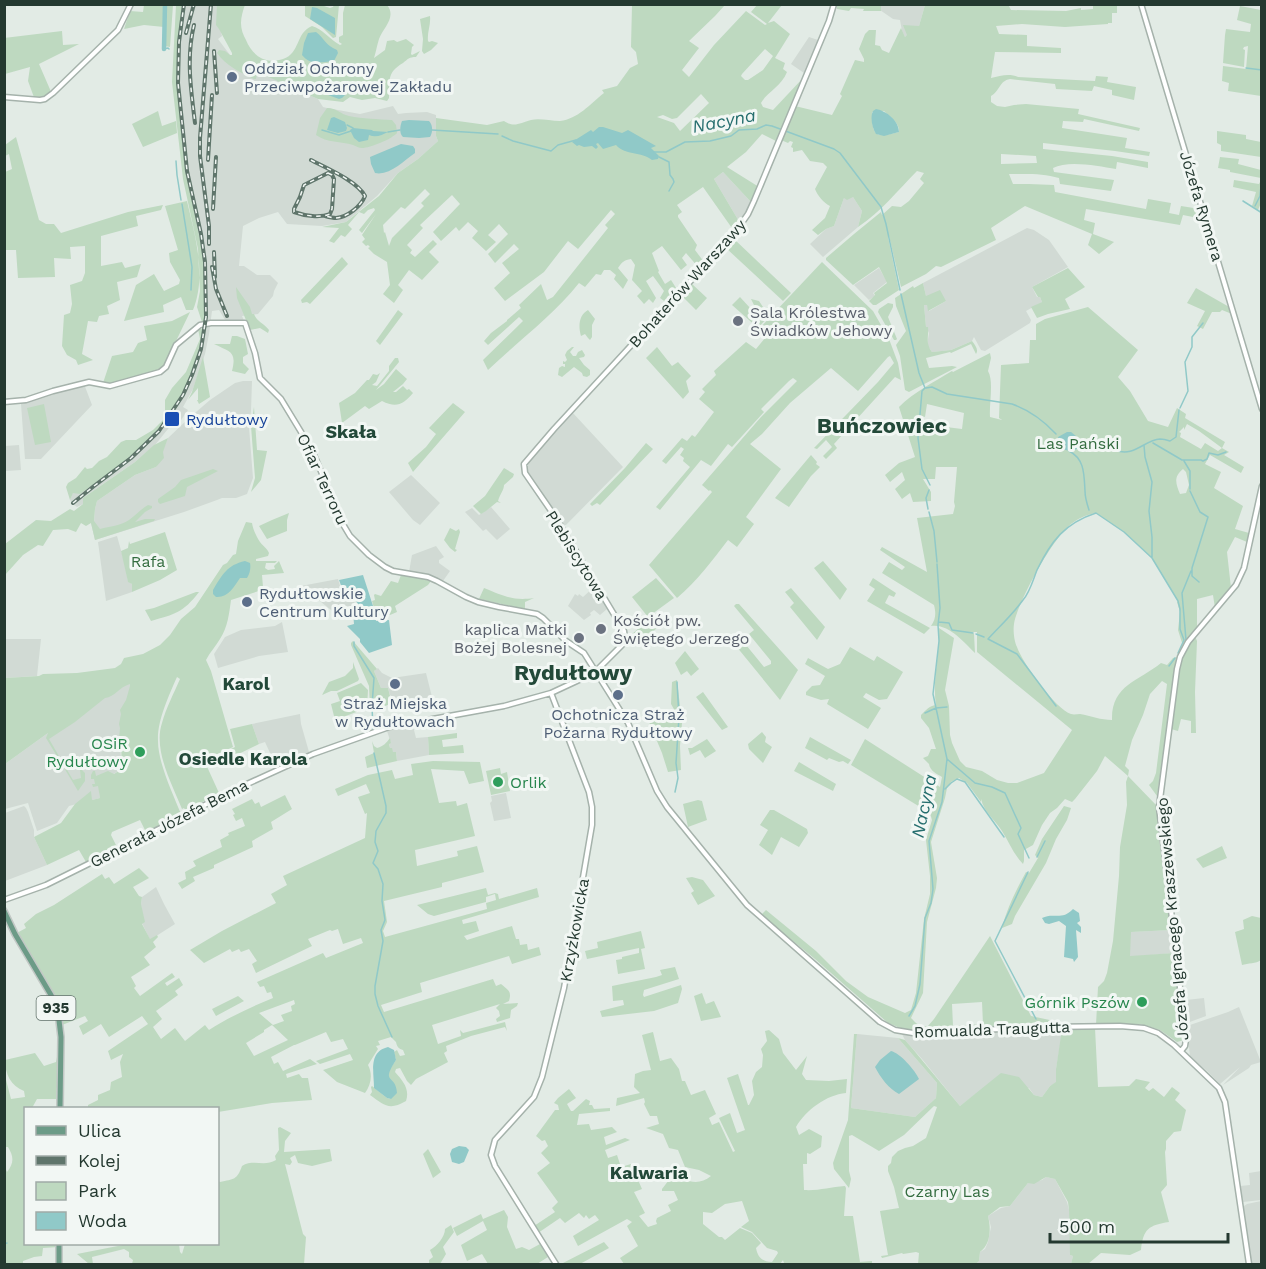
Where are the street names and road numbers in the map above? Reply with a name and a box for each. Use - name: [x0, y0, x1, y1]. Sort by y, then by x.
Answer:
- street label: Józefa Rymera: [1176, 149, 1227, 263]
- street label: Bohaterów Warszawy: [625, 215, 750, 351]
- street label: Ofiar Terroru: [293, 430, 352, 528]
- street label: Plebiscytowa: [542, 507, 612, 603]
- street label: Generała Józefa Bema: [87, 775, 251, 872]
- street label: Józefa Ignacego Kraszewskiego: [1152, 797, 1193, 1041]
- street label: Krzyżkowicka: [556, 877, 593, 983]
- road number: 935: [36, 996, 76, 1020]
- street label: Romualda Traugutta: [914, 1017, 1071, 1042]

